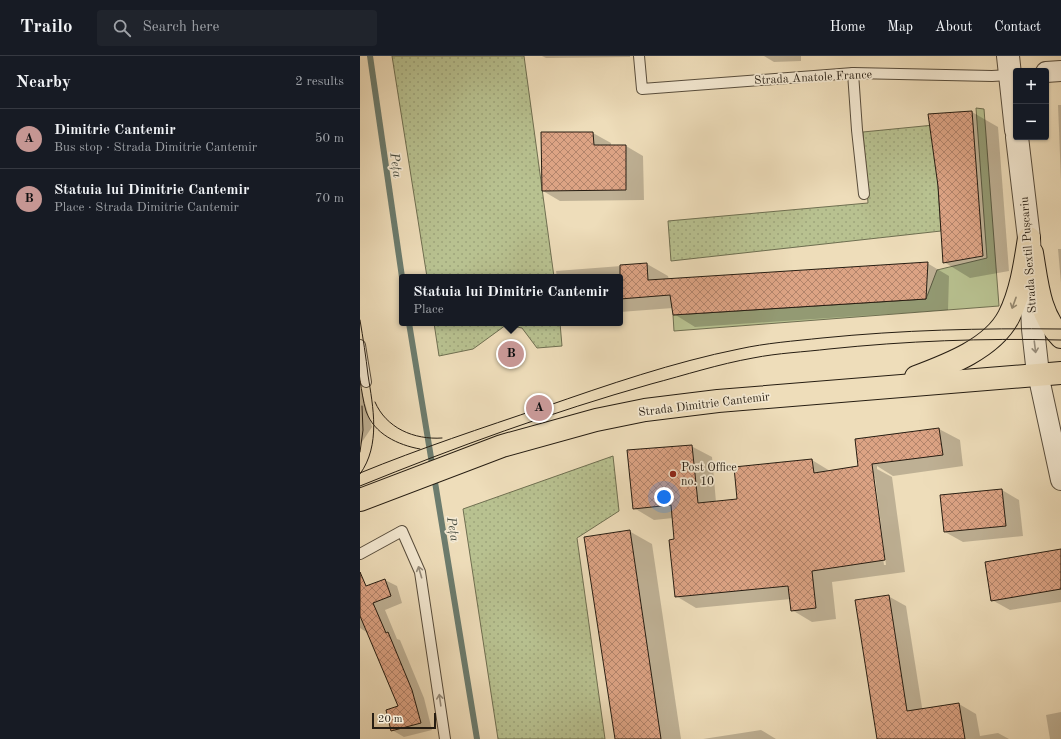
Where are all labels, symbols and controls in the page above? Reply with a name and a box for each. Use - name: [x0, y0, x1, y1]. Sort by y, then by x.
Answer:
- search box: [97, 10, 377, 46]
- icon: search: [111, 17, 133, 39]
- text: Trailo: [20, 18, 73, 37]
- text: Search here: [143, 20, 219, 35]
- text: Home: [830, 20, 865, 34]
- text: Map: [887, 20, 913, 34]
- text: About: [935, 20, 972, 34]
- text: Contact: [994, 20, 1041, 34]
- map controls: [1013, 68, 1049, 140]
- button: +: [1013, 68, 1049, 104]
- street label: Strada Anatole France: [754, 69, 873, 87]
- text: Nearby: [16, 74, 71, 91]
- text: 2 results: [295, 75, 344, 88]
- button: −: [1013, 104, 1049, 140]
- text: Dimitrie Cantemir: [54, 123, 176, 138]
- text: A: [24, 132, 34, 145]
- text: 50 m: [315, 132, 344, 145]
- text: Bus stop · Strada Dimitrie Cantemir: [54, 141, 257, 154]
- water label: Peța: [387, 151, 404, 178]
- text: Statuia lui Dimitrie Cantemir: [54, 183, 250, 198]
- text: B: [24, 192, 34, 205]
- text: 70 m: [315, 192, 344, 205]
- street label: Strada Sextil Pușcariu: [1019, 196, 1039, 314]
- text: Place · Strada Dimitrie Cantemir: [54, 201, 239, 214]
- popup: [399, 274, 623, 326]
- text: Statuia lui Dimitrie Cantemir: [413, 285, 609, 300]
- one-way arrow: [1010, 297, 1017, 310]
- text: Place: [413, 303, 444, 316]
- pin: B: [498, 339, 524, 369]
- one-way arrow: [1031, 340, 1038, 353]
- street label: Strada Dimitrie Cantemir: [638, 391, 771, 419]
- pin: A: [526, 393, 552, 423]
- place label: Post Office no. 10: [681, 462, 737, 488]
- marker: Post Office no. 10: [668, 469, 678, 479]
- your location: [654, 487, 674, 507]
- water label: Peța: [444, 515, 461, 543]
- one-way arrow: [416, 566, 423, 579]
- one-way arrow: [436, 694, 444, 707]
- scale bar: [372, 711, 436, 730]
- text: 20 m: [378, 714, 403, 725]

